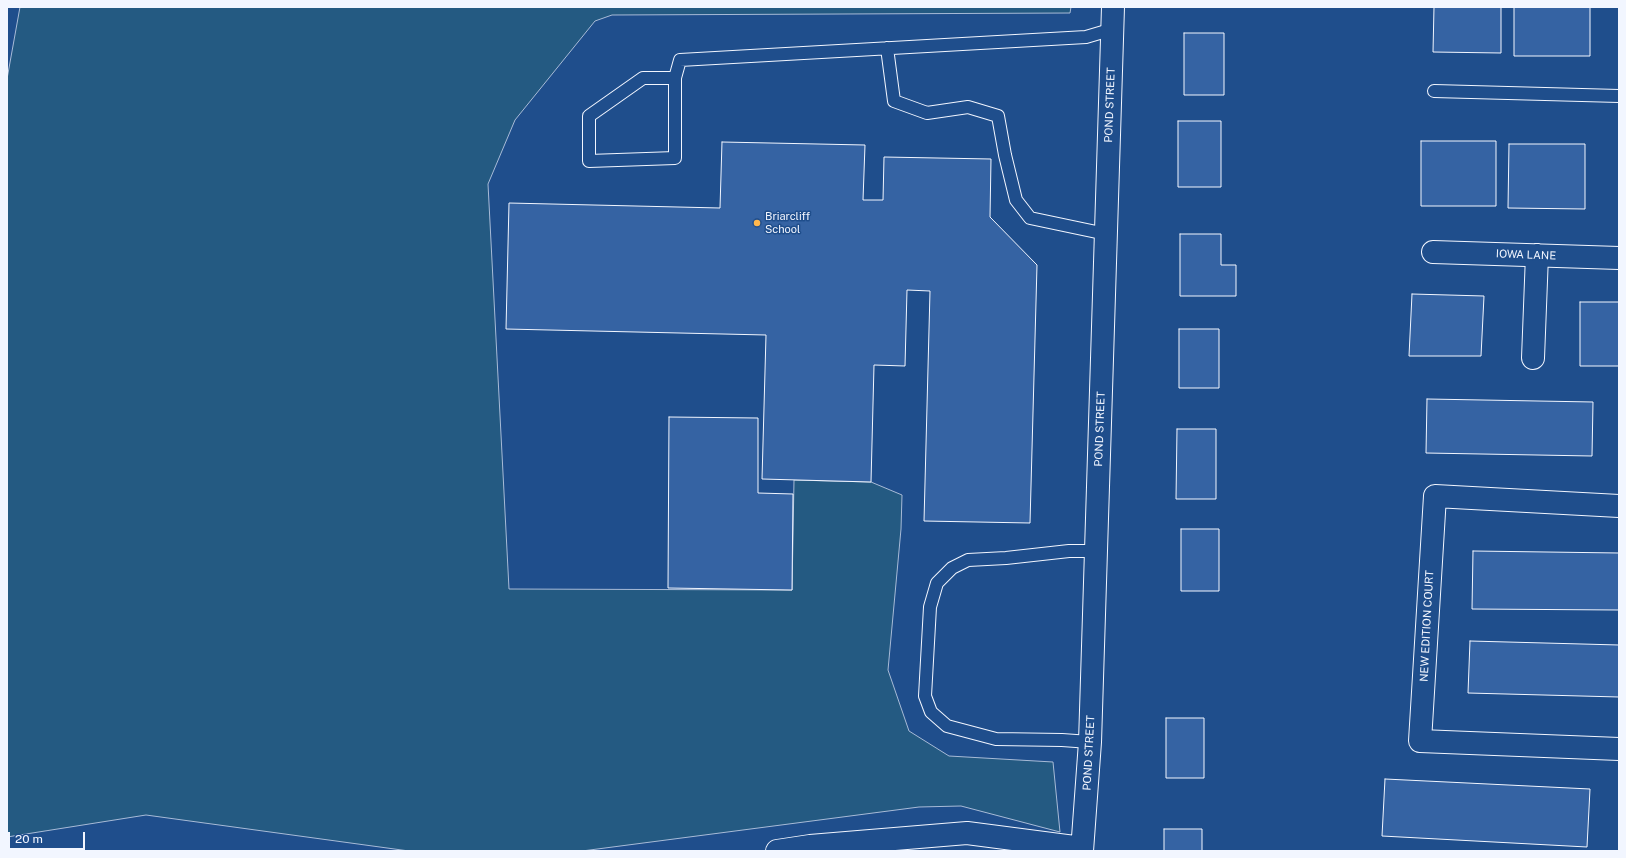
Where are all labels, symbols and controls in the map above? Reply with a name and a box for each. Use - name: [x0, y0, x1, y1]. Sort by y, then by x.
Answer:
- street label: POND STREET: [1102, 67, 1118, 143]
- place label: Briarcliff School: [765, 210, 810, 236]
- marker: Briarcliff School: [752, 218, 762, 228]
- street label: IOWA LANE: [1496, 247, 1556, 263]
- street label: POND STREET: [1092, 391, 1108, 467]
- street label: NEW EDITION COURT: [1417, 570, 1437, 682]
- street label: POND STREET: [1080, 715, 1098, 791]
- scale bar: [10, 824, 87, 850]
- text: 20 m: [15, 832, 43, 846]

